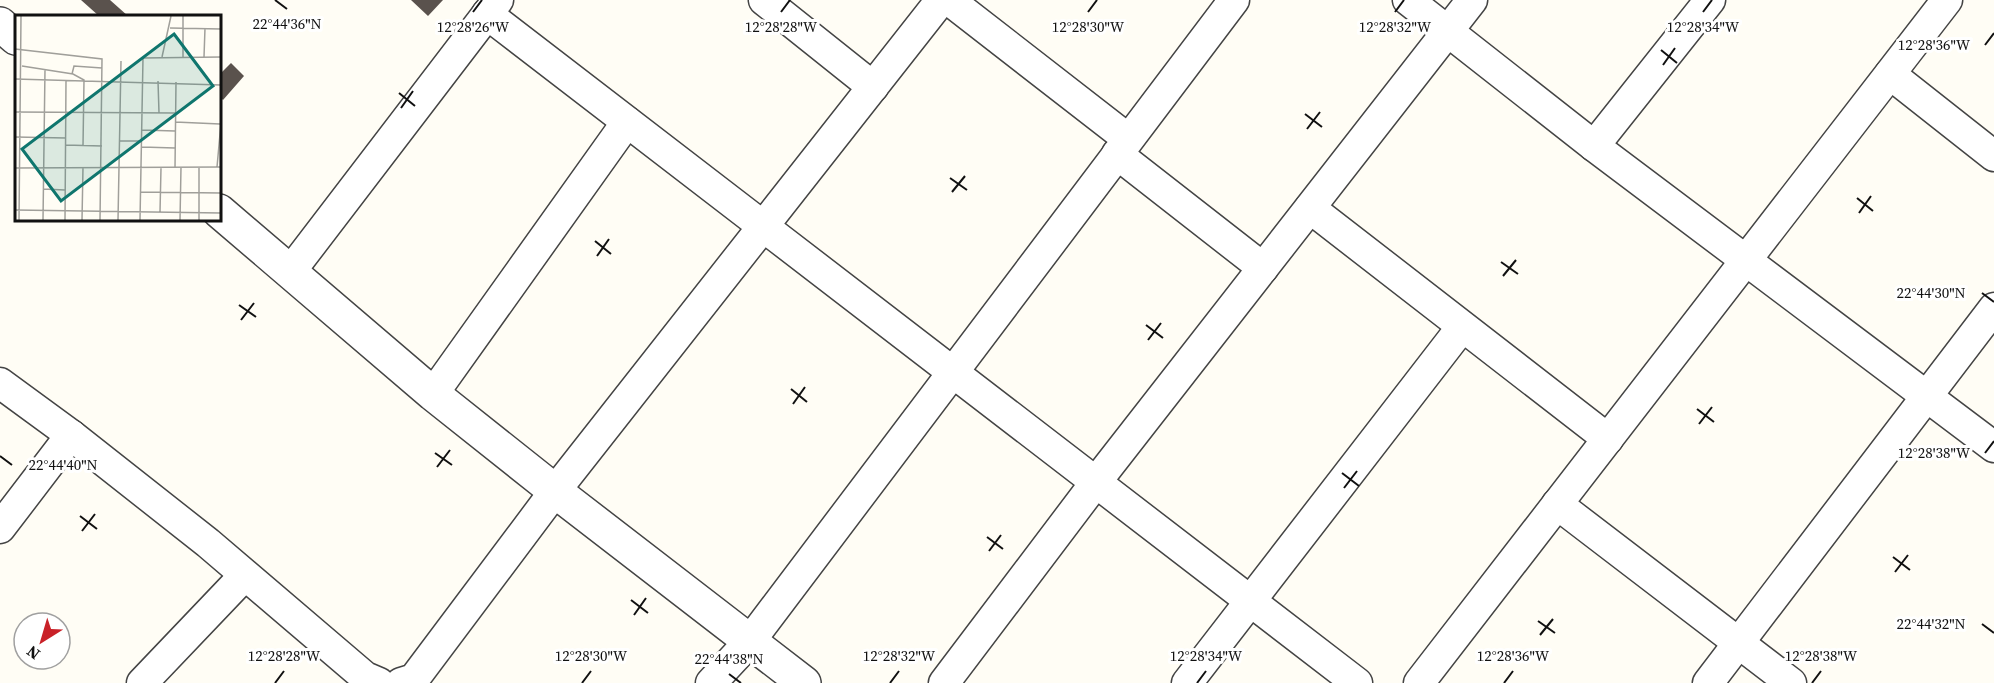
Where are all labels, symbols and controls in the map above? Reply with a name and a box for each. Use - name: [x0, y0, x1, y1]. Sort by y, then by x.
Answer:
- text: 22°44'36"N: [252, 13, 322, 34]
- inset map: [15, 15, 220, 220]
- text: 12°28'26"W: [437, 16, 510, 37]
- text: 12°28'28"W: [745, 16, 818, 37]
- text: 12°28'30"W: [1052, 16, 1125, 37]
- text: 12°28'32"W: [1359, 16, 1432, 37]
- text: 12°28'34"W: [1667, 16, 1740, 37]
- text: 12°28'36"W: [1898, 34, 1971, 55]
- text: 22°44'30"N: [1896, 282, 1966, 303]
- text: 12°28'38"W: [1898, 442, 1971, 463]
- text: 22°44'40"N: [28, 454, 98, 475]
- north arrow: [12, 611, 72, 671]
- text: 22°44'32"N: [1896, 613, 1966, 634]
- text: N: [21, 640, 44, 665]
- text: 12°28'28"W: [248, 645, 321, 666]
- text: 12°28'30"W: [555, 645, 628, 666]
- text: 12°28'32"W: [863, 645, 936, 666]
- text: 12°28'34"W: [1170, 645, 1243, 666]
- text: 12°28'36"W: [1477, 645, 1550, 666]
- text: 12°28'38"W: [1785, 645, 1858, 666]
- text: 22°44'38"N: [694, 648, 764, 669]

